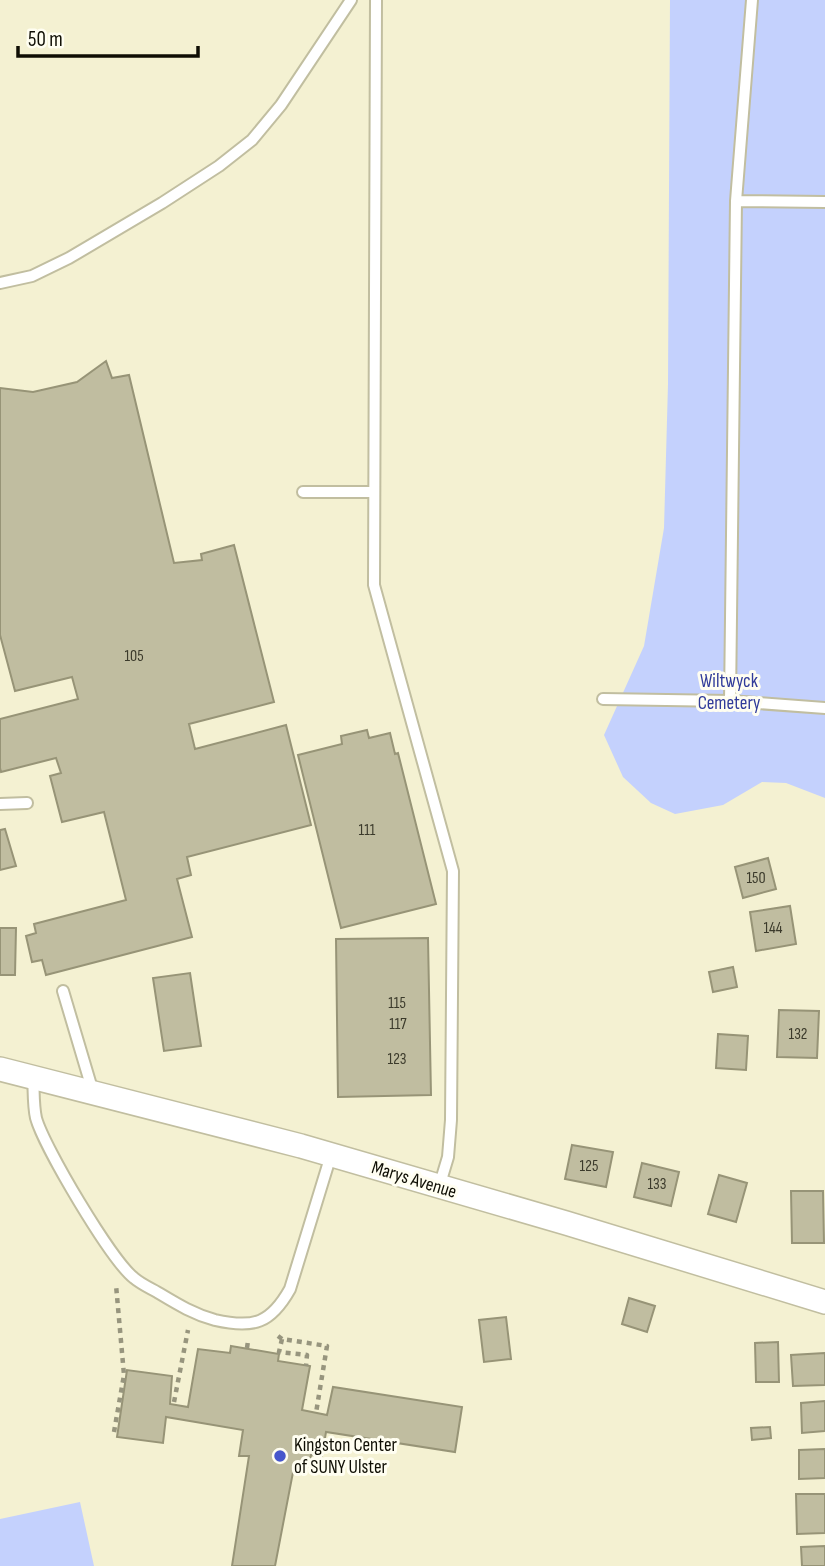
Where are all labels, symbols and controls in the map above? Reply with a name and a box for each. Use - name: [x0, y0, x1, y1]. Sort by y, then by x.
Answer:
- scale bar: [18, 14, 198, 58]
- text: 50 m: [28, 27, 63, 52]
- house number: 105: [124, 647, 144, 666]
- park label: Wiltwyck Cemetery: [698, 670, 761, 715]
- house number: 111: [359, 821, 376, 840]
- house number: 150: [746, 869, 766, 888]
- house number: 144: [763, 919, 783, 938]
- house number: 115: [388, 994, 406, 1013]
- house number: 117: [389, 1015, 407, 1034]
- house number: 132: [789, 1025, 807, 1044]
- house number: 123: [387, 1050, 407, 1069]
- street label: Marys Avenue: [369, 1156, 459, 1204]
- house number: 125: [580, 1157, 598, 1176]
- house number: 133: [647, 1175, 667, 1194]
- place label: Kingston Center of SUNY Ulster: [294, 1434, 398, 1479]
- marker: Kingston Center of SUNY Ulster: [272, 1448, 288, 1464]

